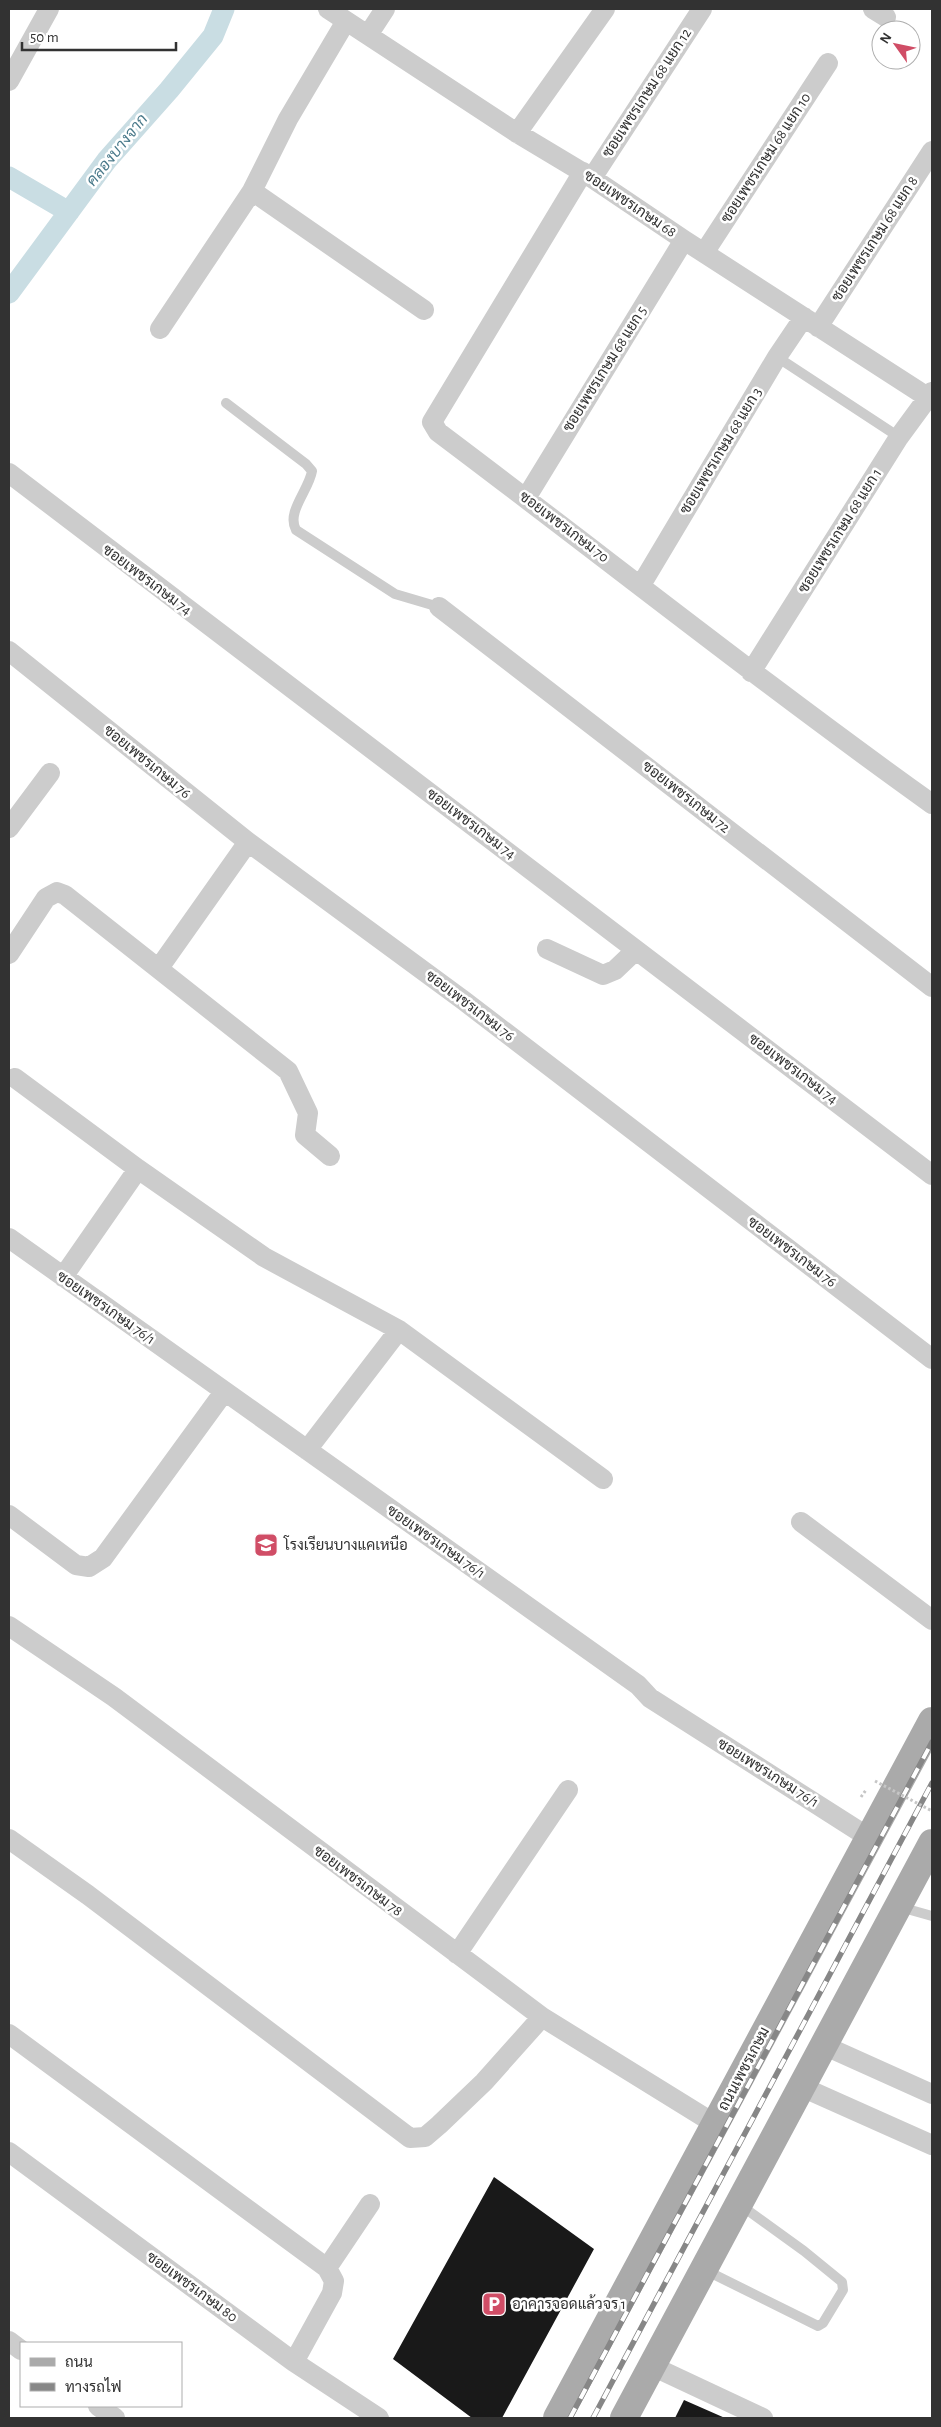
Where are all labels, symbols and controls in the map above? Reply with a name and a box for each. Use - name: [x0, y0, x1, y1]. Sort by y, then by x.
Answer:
- scale bar: [22, 20, 176, 52]
- north arrow: [871, 20, 921, 70]
- street label: ซอยเพชรเกษม 68 แยก 12: [600, 26, 694, 160]
- text: 50 m: [30, 30, 59, 45]
- text: N: [877, 31, 894, 46]
- street label: ซอยเพชรเกษม 68 แยก 10: [718, 90, 814, 226]
- water label: คลองบางจาก: [83, 111, 151, 189]
- street label: ซอยเพชรเกษม 68: [581, 168, 679, 240]
- street label: ซอยเพชรเกษม 68 แยก 8: [829, 174, 921, 304]
- street label: ซอยเพชรเกษม 68 แยก 5: [560, 304, 650, 434]
- street label: ซอยเพชรเกษม 68 แยก 3: [677, 385, 765, 517]
- street label: ซอยเพชรเกษม 68 แยก 1: [796, 466, 884, 596]
- street label: ซอยเพชรเกษม 70: [516, 489, 612, 565]
- street label: ซอยเพชรเกษม 74: [100, 542, 194, 618]
- street label: ซอยเพชรเกษม 76: [101, 723, 193, 801]
- street label: ซอยเพชรเกษม 72: [639, 758, 733, 836]
- street label: ซอยเพชรเกษม 74: [424, 786, 518, 862]
- street label: ซอยเพชรเกษม 76: [423, 968, 517, 1044]
- street label: ซอยเพชรเกษม 74: [746, 1031, 840, 1107]
- street label: ซอยเพชรเกษม 76: [745, 1214, 839, 1290]
- street label: ซอยเพชรเกษม 76/1: [54, 1268, 158, 1348]
- street label: ซอยเพชรเกษม 76/1: [384, 1502, 488, 1582]
- school or university icon: โรงเรียนบางแคเหนือ: [253, 1532, 279, 1558]
- place label: โรงเรียนบางแคเหนือ: [283, 1535, 408, 1553]
- street label: ซอยเพชรเกษม 76/1: [715, 1736, 821, 1810]
- street label: ซอยเพชรเกษม 78: [311, 1843, 405, 1919]
- street label: ถนนเพชรเกษม: [716, 2025, 772, 2113]
- street label: ซอยเพชรเกษม 80: [144, 2249, 240, 2325]
- parking icon: อาคารจอดแล้วจร 1: [481, 2291, 507, 2317]
- place label: อาคารจอดแล้วจร 1: [512, 2294, 626, 2312]
- legend: [20, 2342, 182, 2407]
- text: ถนน: [65, 2355, 93, 2370]
- text: ทางรถไฟ: [65, 2377, 122, 2395]

